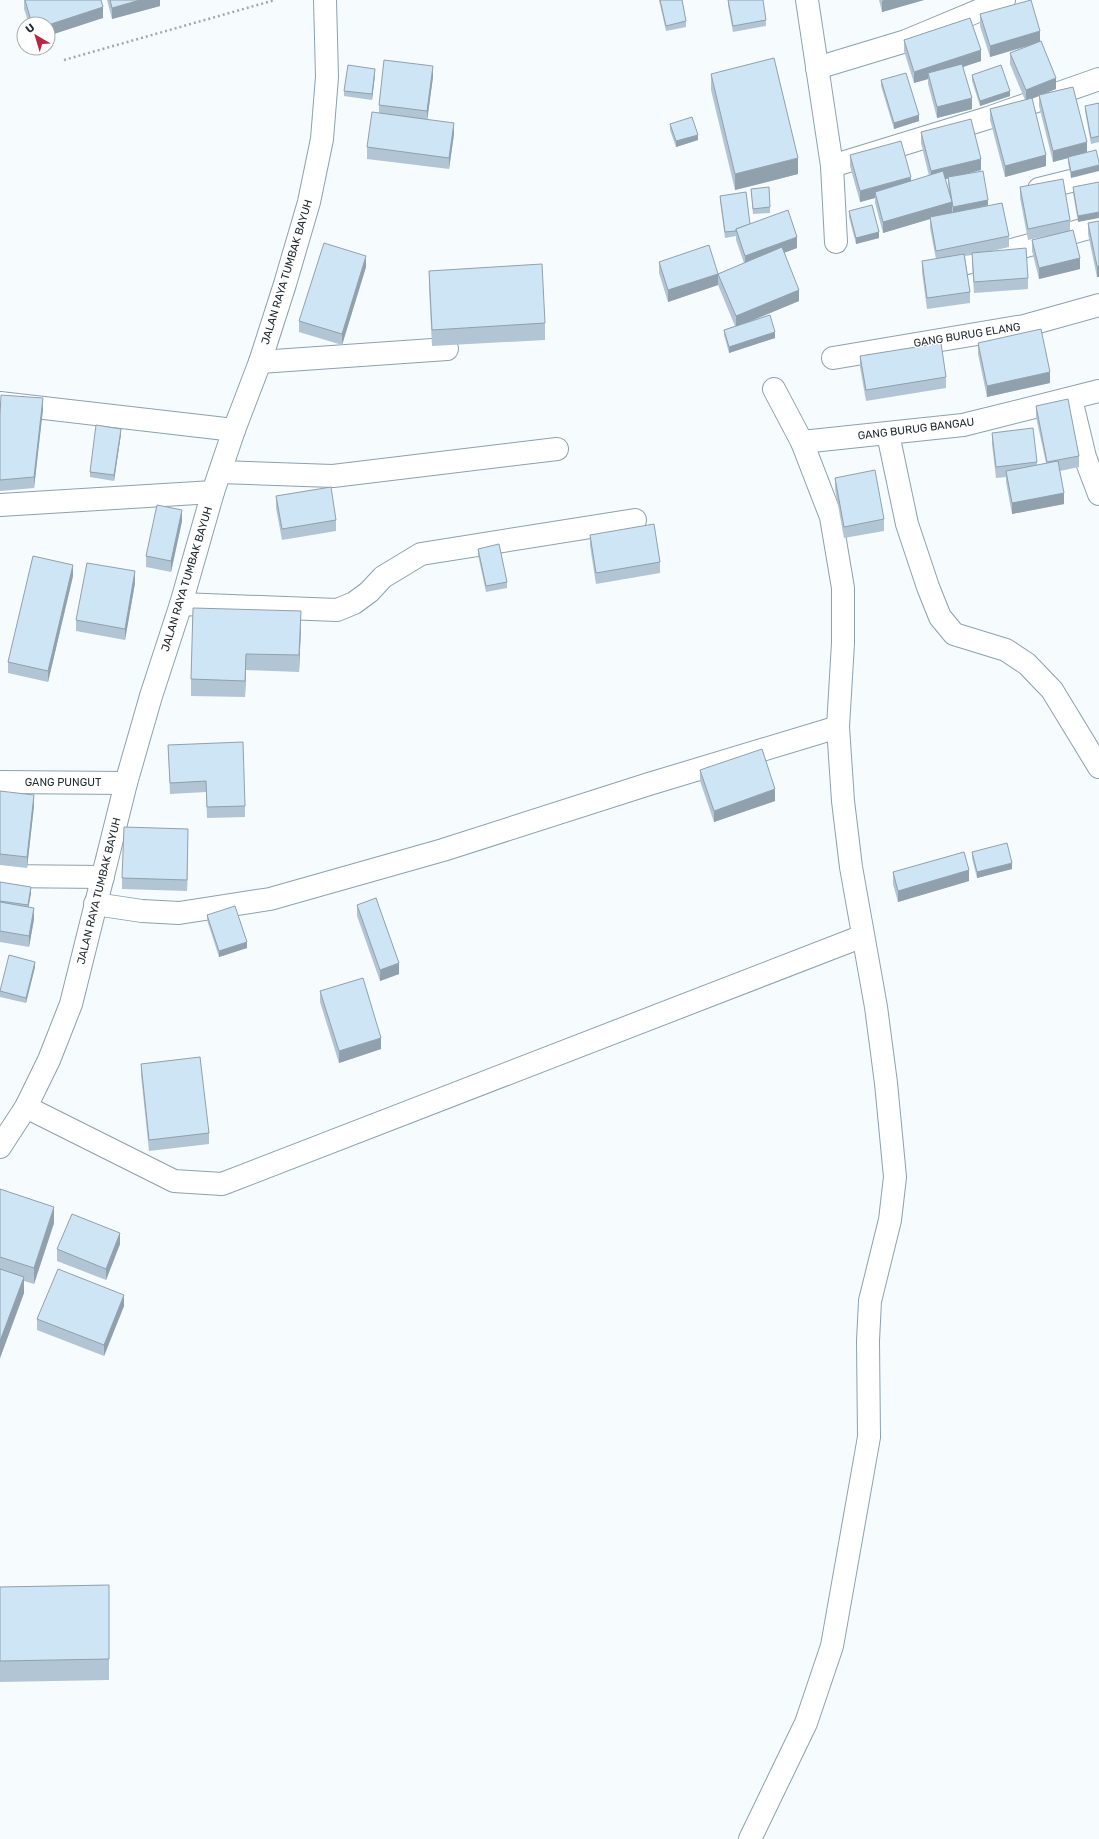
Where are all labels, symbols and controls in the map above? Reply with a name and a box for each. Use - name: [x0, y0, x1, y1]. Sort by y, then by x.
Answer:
- north arrow: [16, 16, 56, 56]
- text: U: [23, 21, 37, 36]
- street label: JALAN RAYA TUMBAK BAYUH: [259, 198, 315, 346]
- street label: GANG BURUG ELANG: [913, 320, 1021, 350]
- street label: GANG BURUG BANGAU: [857, 415, 975, 443]
- street label: JALAN RAYA TUMBAK BAYUH: [159, 505, 215, 653]
- street label: GANG PUNGUT: [25, 776, 102, 789]
- street label: JALAN RAYA TUMBAK BAYUH: [74, 816, 124, 966]

